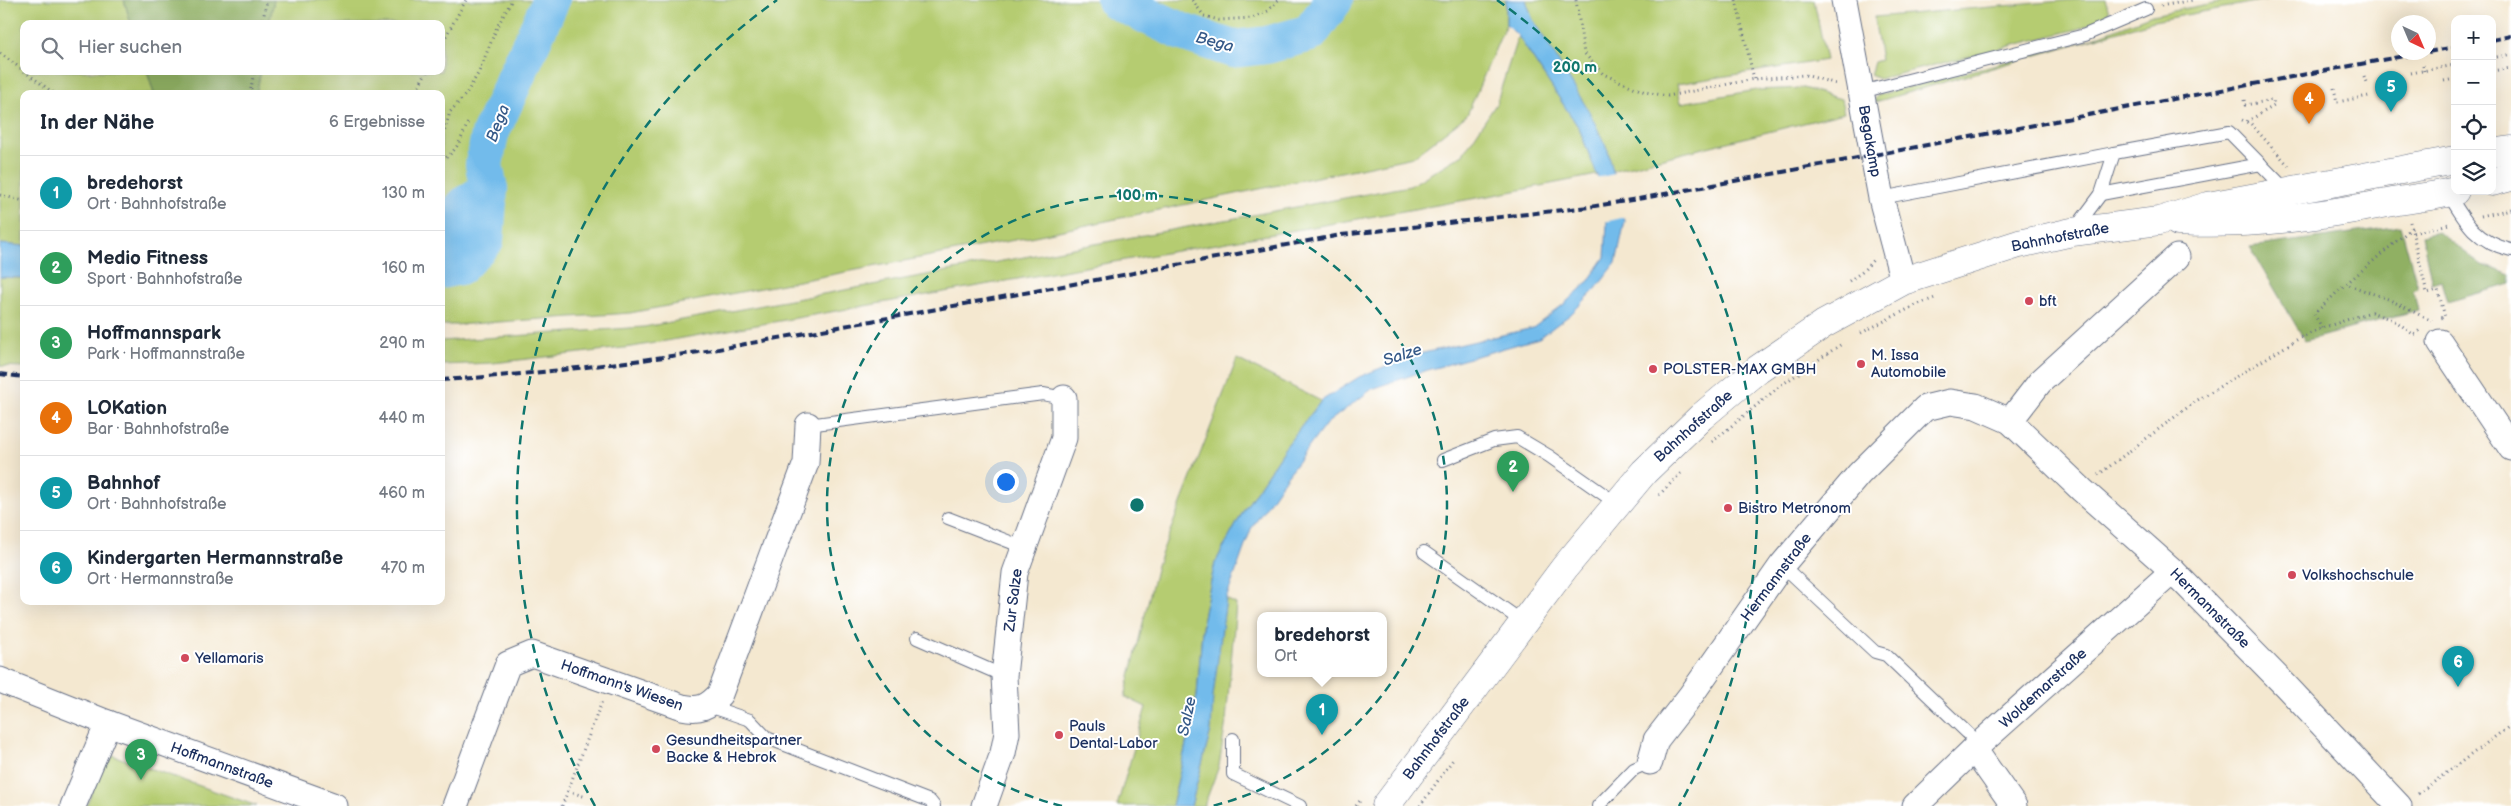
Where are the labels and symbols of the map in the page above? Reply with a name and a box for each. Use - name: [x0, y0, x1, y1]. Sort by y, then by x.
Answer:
- north arrow: [2391, 15, 2436, 60]
- water label: Bega: [1194, 28, 1236, 57]
- text: 200 m: [1553, 58, 1597, 77]
- pin: 5: [2375, 71, 2407, 112]
- pin: 4: [2293, 83, 2325, 124]
- water label: Bega: [483, 102, 514, 145]
- street label: Begakamp: [1854, 103, 1885, 179]
- text: 100 m: [1116, 186, 1158, 205]
- street label: Bahnhofstraße: [2009, 219, 2111, 256]
- place label: bft: [2039, 292, 2057, 311]
- marker: bft: [2023, 295, 2035, 307]
- water label: Salze: [1381, 340, 1424, 371]
- place label: M. Issa Automobile: [1871, 346, 1946, 382]
- marker: M. Issa Automobile: [1855, 358, 1867, 370]
- place label: POLSTER-MAX GMBH: [1663, 360, 1816, 379]
- marker: POLSTER-MAX GMBH: [1647, 363, 1659, 375]
- street label: Bahnhofstraße: [1650, 386, 1737, 467]
- pin: 2: [1497, 451, 1529, 492]
- your location: [993, 469, 1019, 495]
- centre of rings: [1128, 496, 1146, 514]
- place label: Bistro Metronom: [1738, 499, 1851, 518]
- marker: Bistro Metronom: [1722, 502, 1734, 514]
- street label: Hermannstraße: [1737, 529, 1816, 625]
- street label: Hermannstraße: [2165, 564, 2254, 653]
- place label: Volkshochschule: [2302, 566, 2414, 585]
- street label: Zur Salze: [1000, 567, 1027, 634]
- marker: Volkshochschule: [2286, 569, 2298, 581]
- street label: Woldemarstraße: [1996, 644, 2091, 733]
- pin: 6: [2442, 646, 2474, 687]
- place label: Yellamaris: [194, 649, 264, 668]
- marker: Yellamaris: [179, 652, 191, 664]
- street label: Hoffmann's Wiesen: [558, 656, 686, 715]
- street label: Bahnhofstraße: [1399, 693, 1474, 784]
- pin: 1: [1306, 694, 1338, 735]
- water label: Salze: [1174, 695, 1201, 738]
- place label: Pauls Dental-Labor: [1069, 717, 1158, 753]
- marker: Pauls Dental-Labor: [1053, 729, 1065, 741]
- place label: Gesundheitspartner Backe & Hebrok: [666, 731, 802, 767]
- street label: Hoffmannstraße: [168, 738, 276, 793]
- pin: 3: [125, 739, 157, 780]
- marker: Gesundheitspartner Backe & Hebrok: [650, 743, 662, 755]

